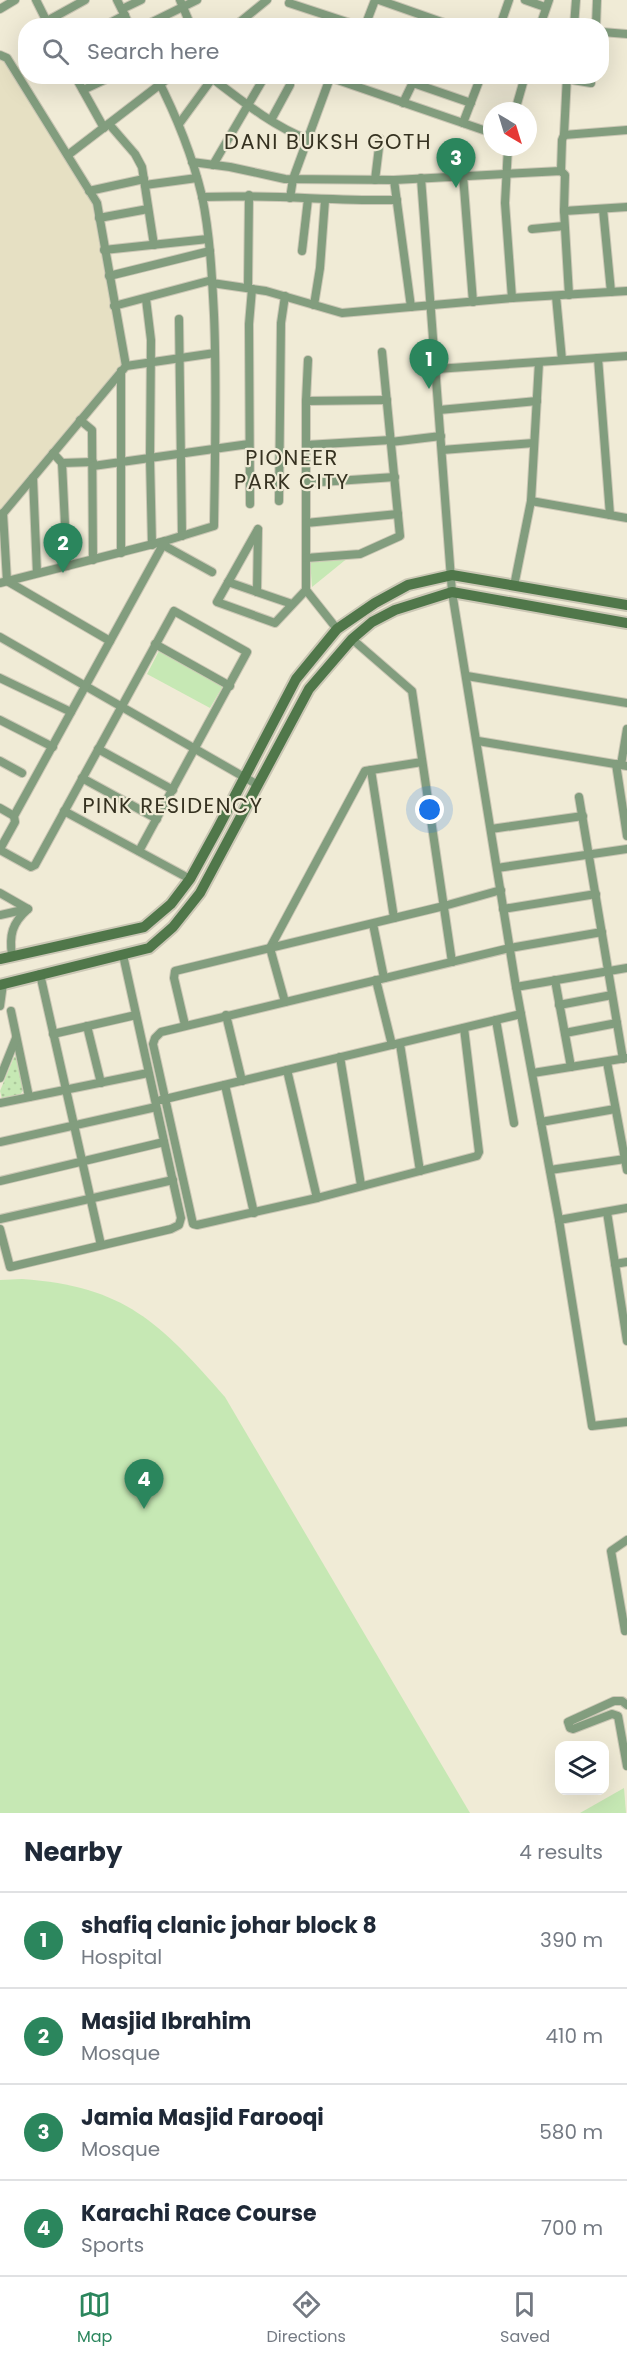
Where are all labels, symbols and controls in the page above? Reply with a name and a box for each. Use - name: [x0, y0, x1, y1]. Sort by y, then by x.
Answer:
- search box: [18, 18, 609, 84]
- icon: search: [39, 35, 72, 68]
- text: Search here: [87, 36, 220, 67]
- north arrow: [483, 102, 537, 156]
- district label: DANI BUKSH GOTH: [224, 127, 432, 156]
- pin: 3: [436, 138, 476, 188]
- pin: 1: [410, 340, 448, 389]
- district label: PIONEER PARK CITY: [234, 443, 350, 496]
- pin: 2: [44, 524, 82, 573]
- district label: PINK RESIDENCY: [82, 791, 264, 820]
- your location: [415, 795, 444, 824]
- pin: 4: [124, 1460, 164, 1509]
- map controls: [555, 1741, 609, 1795]
- button: layers: [555, 1741, 609, 1795]
- text: Nearby: [24, 1834, 122, 1870]
- text: 4 results: [519, 1838, 603, 1866]
- text: shafiq clanic johar block 8: [81, 1910, 377, 1941]
- text: 1: [40, 1926, 47, 1954]
- text: 390 m: [540, 1926, 603, 1954]
- text: Hospital: [81, 1943, 162, 1971]
- text: Masjid Ibrahim: [81, 2006, 251, 2037]
- text: 2: [38, 2022, 49, 2050]
- text: 410 m: [546, 2022, 603, 2050]
- text: Mosque: [81, 2039, 160, 2067]
- text: Jamia Masjid Farooqi: [81, 2102, 324, 2133]
- text: 3: [37, 2118, 50, 2146]
- text: 580 m: [539, 2118, 603, 2146]
- text: Mosque: [81, 2135, 160, 2163]
- text: Karachi Race Course: [81, 2198, 317, 2229]
- text: 4: [37, 2214, 50, 2242]
- text: 700 m: [541, 2214, 603, 2242]
- text: Sports: [81, 2231, 144, 2259]
- tab: Map: [77, 2288, 112, 2349]
- tab: Directions: [267, 2288, 346, 2349]
- tab: Saved: [500, 2288, 550, 2349]

